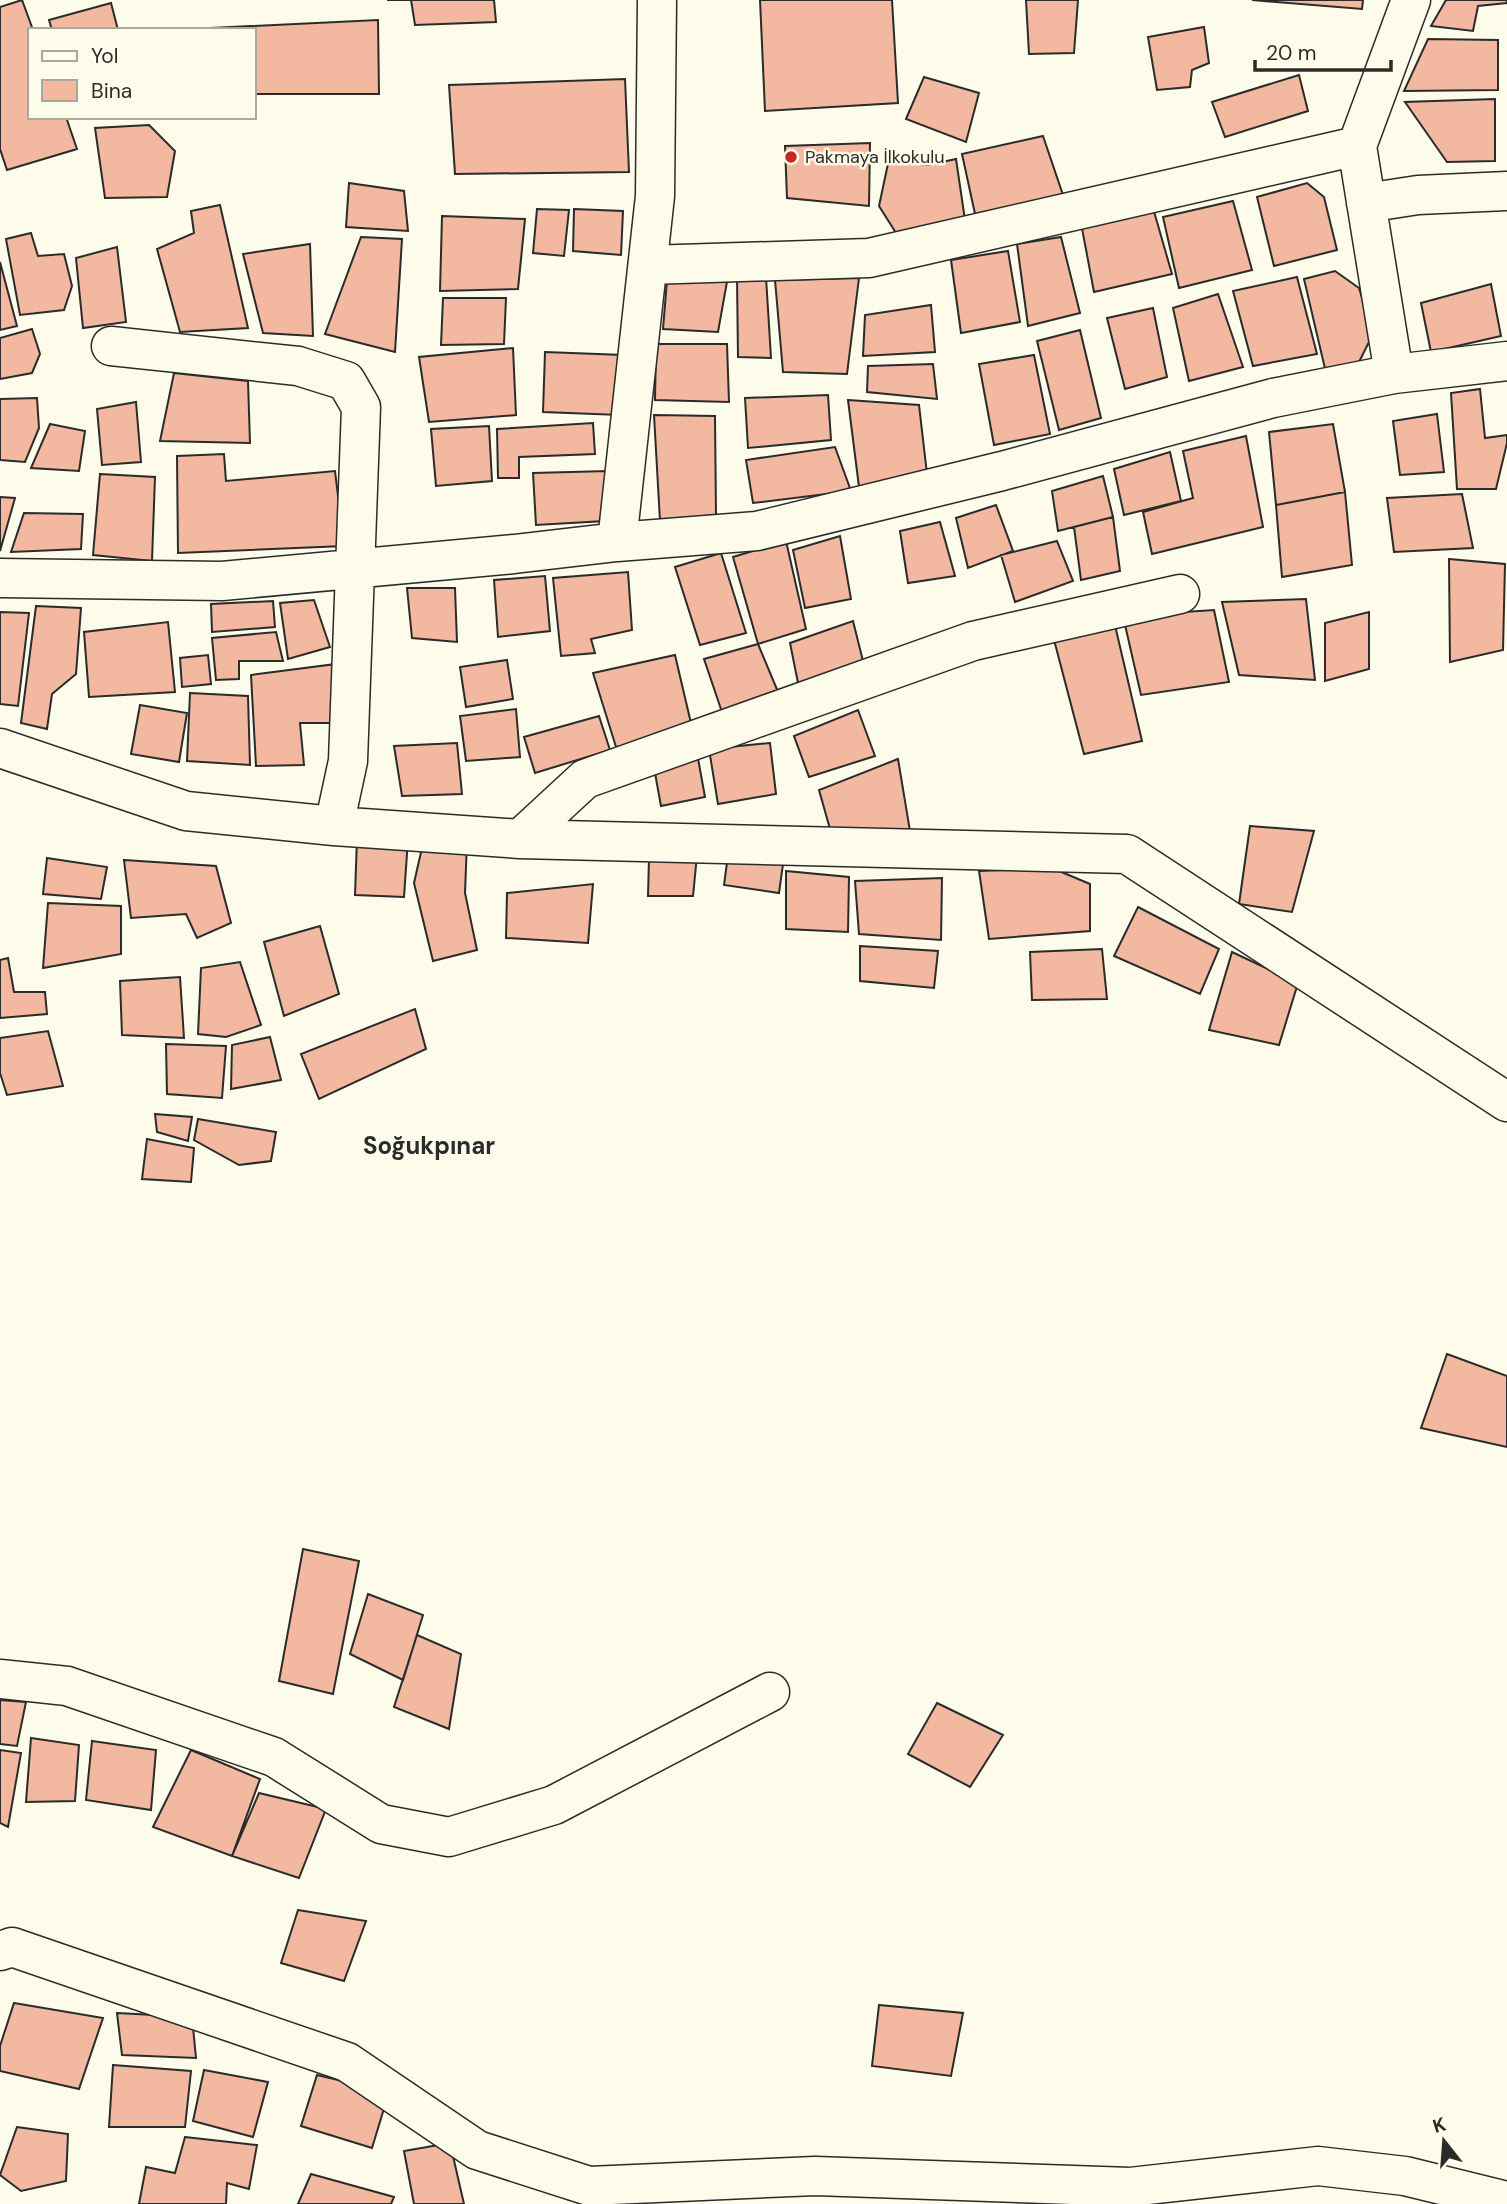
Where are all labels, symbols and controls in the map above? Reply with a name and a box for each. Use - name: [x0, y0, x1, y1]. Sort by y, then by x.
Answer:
- legend: [28, 28, 256, 119]
- scale bar: [1255, 28, 1392, 72]
- text: 20 m: [1266, 39, 1317, 67]
- text: Yol: [91, 42, 119, 70]
- text: Bina: [91, 77, 132, 105]
- place label: Pakmaya İlkokulu: [805, 145, 945, 169]
- marker: Pakmaya İlkokulu: [783, 149, 799, 165]
- district label: Soğukpınar: [363, 1130, 495, 1161]
- north arrow: [1409, 2106, 1479, 2176]
- text: K: [1430, 2111, 1449, 2139]

